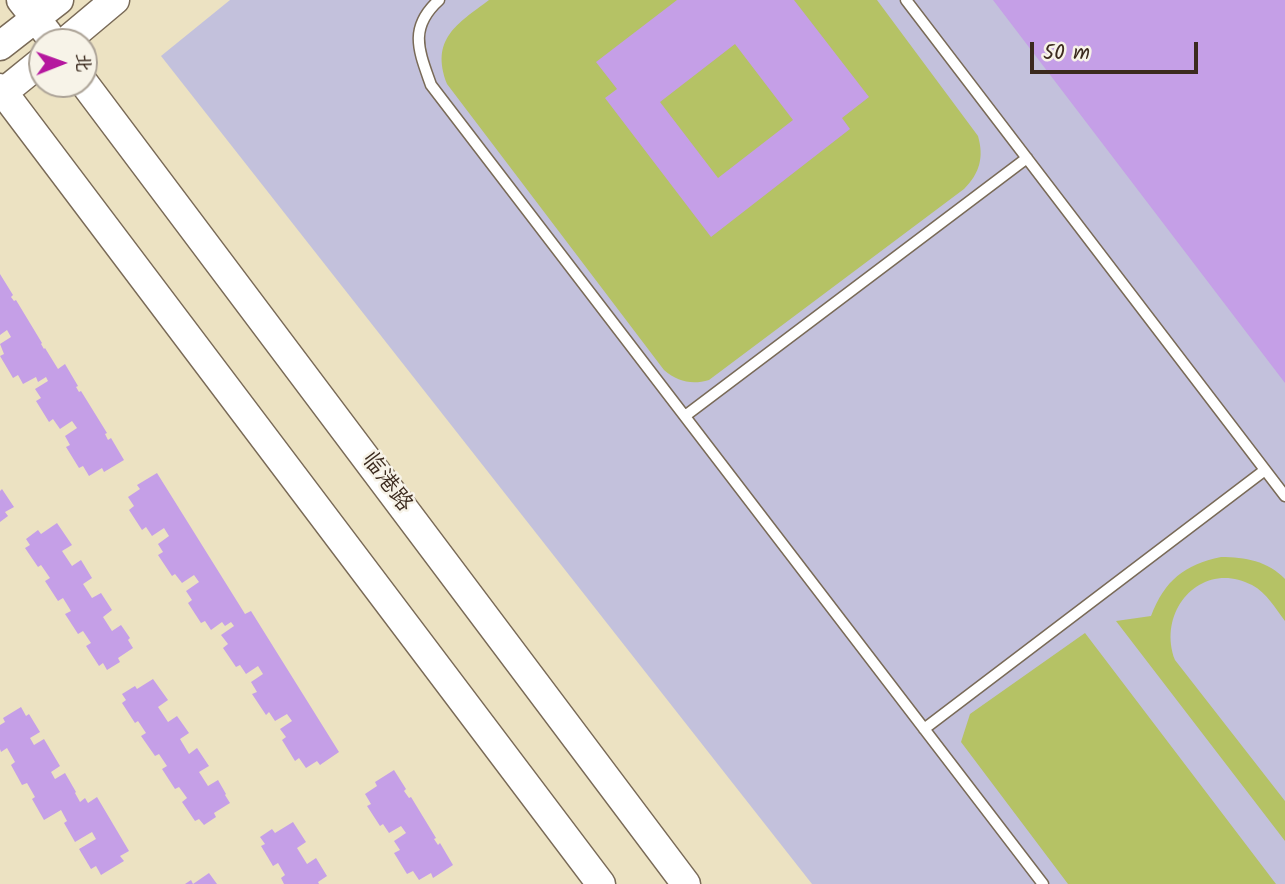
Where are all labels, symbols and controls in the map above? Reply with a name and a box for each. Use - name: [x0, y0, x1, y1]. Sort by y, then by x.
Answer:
- north arrow: [28, 28, 98, 98]
- scale bar: [1033, 28, 1201, 72]
- text: 50 m: [1043, 37, 1090, 70]
- text: 北: [67, 53, 97, 72]
- street label: 临港路: [353, 447, 417, 519]

